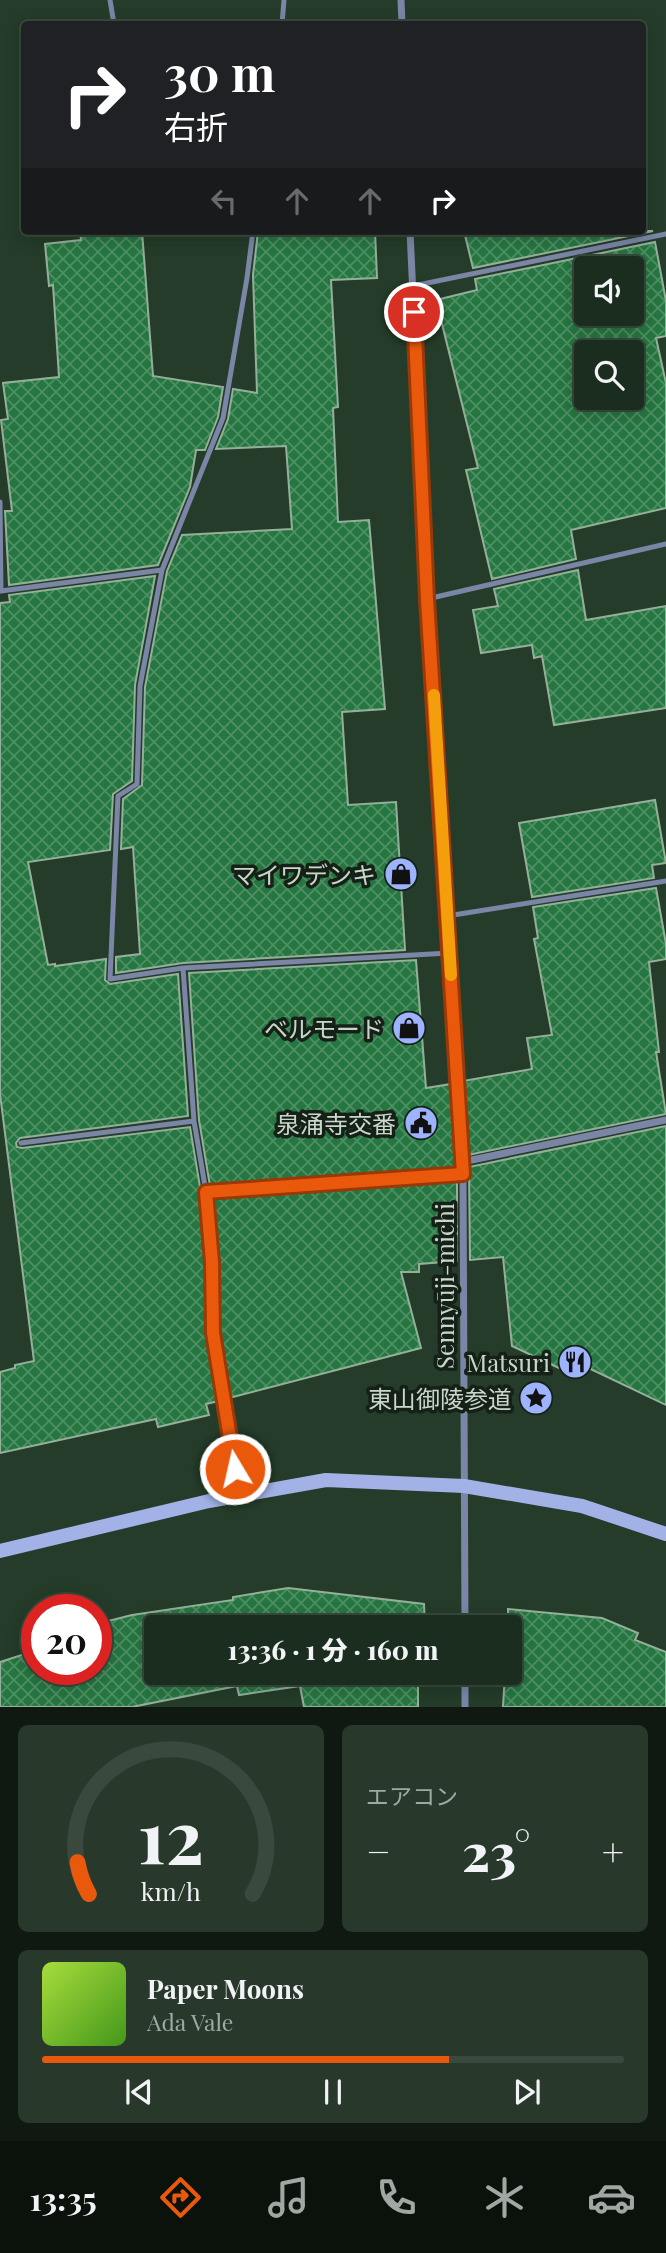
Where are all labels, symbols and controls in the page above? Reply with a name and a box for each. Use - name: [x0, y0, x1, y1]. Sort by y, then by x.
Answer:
- text: 30 m: [164, 39, 275, 104]
- icon: right: [49, 49, 140, 140]
- text: 右折: [164, 104, 228, 147]
- icon: left: [205, 182, 243, 220]
- icon: ahead: [278, 182, 316, 220]
- icon: ahead: [351, 182, 389, 220]
- icon: right: [424, 182, 462, 220]
- map controls: [574, 256, 644, 410]
- button: sound: [574, 256, 644, 326]
- pin: [384, 282, 444, 342]
- icon: arrive: [395, 293, 433, 331]
- button: search: [574, 340, 644, 410]
- shop icon: マイワデンキ: [382, 855, 420, 893]
- place label: マイワデンキ: [232, 858, 376, 890]
- shop icon: ベルモード: [390, 1009, 428, 1047]
- place label: ベルモード: [264, 1012, 384, 1044]
- public building icon: 泉涌寺交番: [402, 1104, 440, 1142]
- place label: 泉涌寺交番: [276, 1107, 396, 1139]
- street label: Sennyūji-michi: [428, 1203, 460, 1369]
- restaurant icon: Matsuri: [556, 1343, 594, 1381]
- place label: Matsuri: [466, 1346, 550, 1378]
- place icon: 東山御陵参道: [517, 1379, 555, 1417]
- place label: 東山御陵参道: [368, 1382, 512, 1414]
- position arrow: [198, 1432, 272, 1506]
- speed limit sign: 20: [21, 1594, 112, 1685]
- text: 13:36 · 1 分 · 160 m: [228, 1632, 438, 1667]
- text: エアコン: [366, 1780, 458, 1811]
- text: 12: [138, 1786, 204, 1883]
- text: 23°: [462, 1816, 530, 1885]
- text: −: [366, 1825, 391, 1876]
- text: +: [602, 1825, 624, 1876]
- text: km/h: [141, 1874, 201, 1907]
- text: Paper Moons: [147, 1971, 304, 2006]
- text: Ada Vale: [147, 2006, 234, 2037]
- icon: previous: [120, 2073, 158, 2111]
- icon: pause: [314, 2073, 352, 2111]
- icon: next: [508, 2073, 546, 2111]
- icon: directions: [156, 2173, 205, 2222]
- icon: music: [264, 2173, 313, 2222]
- icon: phone: [372, 2173, 421, 2222]
- icon: climate: [480, 2173, 529, 2222]
- icon: car: [587, 2173, 636, 2222]
- text: 13:35: [29, 2176, 97, 2219]

